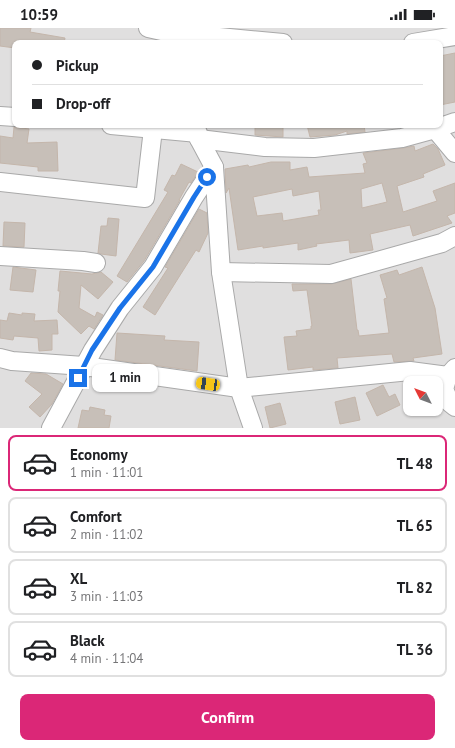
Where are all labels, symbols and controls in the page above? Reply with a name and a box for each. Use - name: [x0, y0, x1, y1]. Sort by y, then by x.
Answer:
- text: 10:59: [20, 5, 58, 24]
- text: Pickup: [56, 56, 99, 75]
- text: Drop-off: [56, 94, 110, 113]
- route start: [198, 168, 216, 186]
- callout: 1 min: [92, 364, 158, 392]
- route end: [69, 369, 87, 387]
- text: 1 min: [109, 369, 141, 386]
- car: [195, 376, 221, 392]
- north arrow: [403, 376, 443, 416]
- map controls: [403, 376, 443, 416]
- icon: car: [22, 445, 58, 481]
- text: Economy: [70, 445, 128, 464]
- text: TL 48: [397, 454, 433, 473]
- text: 1 min · 11:01: [70, 464, 143, 481]
- icon: car: [22, 507, 58, 543]
- text: Comfort: [70, 507, 122, 526]
- text: TL 65: [397, 516, 433, 535]
- text: 2 min · 11:02: [70, 526, 143, 543]
- icon: car: [22, 569, 58, 605]
- text: XL: [70, 569, 87, 588]
- text: TL 82: [397, 578, 433, 597]
- text: 3 min · 11:03: [70, 588, 143, 605]
- icon: car: [22, 631, 58, 667]
- text: Black: [70, 631, 105, 650]
- text: TL 36: [397, 640, 433, 659]
- text: 4 min · 11:04: [70, 650, 143, 667]
- button: Confirm: [20, 694, 435, 740]

